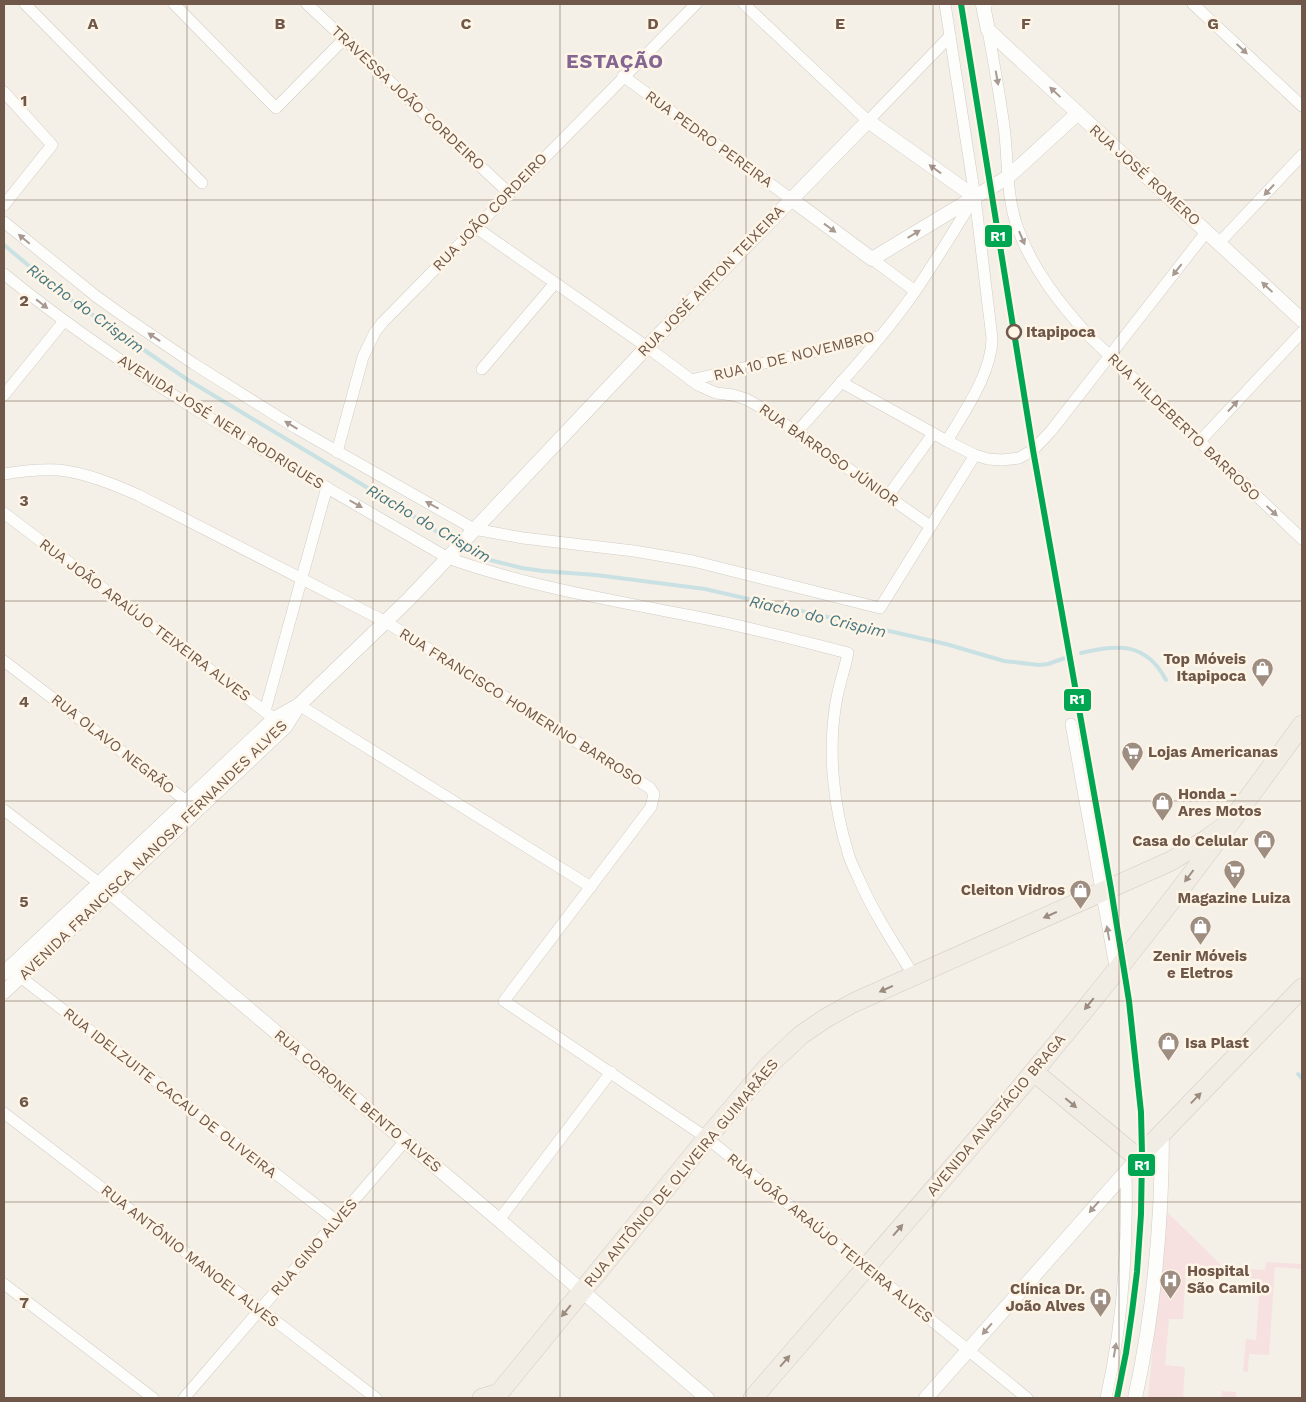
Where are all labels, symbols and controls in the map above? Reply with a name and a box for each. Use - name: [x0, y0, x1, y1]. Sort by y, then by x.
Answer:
- text: A: [88, 14, 99, 33]
- text: B: [275, 14, 286, 33]
- text: D: [647, 14, 659, 33]
- text: E: [835, 14, 845, 33]
- text: F: [1021, 14, 1031, 33]
- text: G: [1207, 14, 1219, 33]
- street label: TRAVESSA JOÃO CORDEIRO: [327, 22, 489, 174]
- one-way arrow: [1235, 43, 1247, 55]
- district label: ESTAÇÃO: [566, 49, 664, 73]
- one-way arrow: [993, 70, 1001, 86]
- one-way arrow: [1049, 86, 1061, 98]
- street label: RUA PEDRO PEREIRA: [642, 87, 776, 191]
- text: 1: [21, 91, 27, 110]
- street label: RUA JOSÉ ROMERO: [1086, 121, 1204, 229]
- street label: RUA JOÃO CORDEIRO: [429, 149, 551, 275]
- one-way arrow: [928, 164, 942, 174]
- one-way arrow: [1263, 184, 1275, 196]
- street label: RUA JOSÉ AIRTON TEIXEIRA: [634, 202, 788, 360]
- one-way arrow: [823, 223, 837, 233]
- line badge: R1: [984, 224, 1013, 248]
- text: R1: [990, 228, 1006, 244]
- one-way arrow: [908, 229, 921, 238]
- one-way arrow: [1018, 231, 1026, 245]
- one-way arrow: [18, 233, 31, 244]
- water label: Riacho do Crispim: [23, 260, 148, 357]
- one-way arrow: [1172, 263, 1182, 277]
- one-way arrow: [1261, 281, 1273, 293]
- text: 2: [19, 291, 29, 310]
- one-way arrow: [35, 299, 49, 309]
- place label: Itapipoca: [1026, 323, 1096, 341]
- marker: Itapipoca: [1006, 324, 1022, 340]
- street label: RUA 10 DE NOVEMBRO: [712, 327, 876, 385]
- one-way arrow: [147, 332, 161, 342]
- street label: RUA HILDEBERTO BARROSO: [1104, 349, 1264, 505]
- street label: AVENIDA JOSÉ NERI RODRIGUES: [115, 351, 327, 493]
- street label: RUA BARROSO JÚNIOR: [756, 400, 902, 510]
- one-way arrow: [1227, 401, 1239, 413]
- one-way arrow: [284, 420, 297, 429]
- water label: Riacho do Crispim: [363, 480, 494, 567]
- text: 3: [19, 491, 29, 510]
- one-way arrow: [349, 499, 362, 508]
- one-way arrow: [425, 501, 438, 510]
- one-way arrow: [1266, 505, 1278, 517]
- street label: RUA JOÃO ARAÚJO TEIXEIRA ALVES: [36, 535, 254, 705]
- water label: Riacho do Crispim: [747, 591, 888, 642]
- street label: RUA FRANCISCO HOMERINO BARROSO: [396, 624, 646, 790]
- place label: Top Móveis Itapipoca: [1163, 650, 1246, 685]
- shop icon: Top Móveis Itapipoca: [1250, 656, 1274, 687]
- line badge: R1: [1063, 688, 1092, 712]
- street label: RUA OLAVO NEGRÃO: [48, 690, 178, 798]
- text: R1: [1069, 691, 1085, 707]
- text: 4: [19, 692, 29, 711]
- street label: AVENIDA FRANCISCA NANOSA FERNANDES ALVES: [15, 716, 291, 984]
- supermarket icon: Lojas Americanas: [1120, 740, 1144, 771]
- place label: Lojas Americanas: [1148, 743, 1278, 761]
- place label: Honda - Ares Motos: [1178, 785, 1262, 820]
- shop icon: Honda - Ares Motos: [1150, 791, 1174, 822]
- shop icon: Casa do Celular: [1252, 829, 1276, 860]
- place label: Casa do Celular: [1132, 832, 1249, 850]
- supermarket icon: Magazine Luiza: [1222, 858, 1246, 889]
- one-way arrow: [1184, 869, 1194, 883]
- shop icon: Cleiton Vidros: [1069, 878, 1093, 909]
- place label: Cleiton Vidros: [961, 881, 1065, 899]
- place label: Magazine Luiza: [1178, 889, 1291, 907]
- text: 5: [19, 892, 29, 911]
- one-way arrow: [1043, 912, 1057, 920]
- shop icon: Zenir Móveis e Eletros: [1188, 915, 1212, 946]
- one-way arrow: [1104, 924, 1112, 940]
- place label: Zenir Móveis e Eletros: [1153, 947, 1247, 982]
- one-way arrow: [879, 985, 893, 993]
- one-way arrow: [1084, 998, 1095, 1011]
- street label: RUA IDELZUITE CACAU DE OLIVEIRA: [60, 1004, 280, 1182]
- street label: RUA CORONEL BENTO ALVES: [271, 1026, 445, 1176]
- street label: AVENIDA ANASTÁCIO BRAGA: [923, 1030, 1069, 1200]
- shop icon: Isa Plast: [1157, 1031, 1181, 1062]
- place label: Isa Plast: [1185, 1034, 1249, 1052]
- street label: RUA ANTÔNIO DE OLIVEIRA GUIMARÃES: [579, 1054, 782, 1291]
- text: 6: [19, 1092, 29, 1111]
- one-way arrow: [1190, 1093, 1202, 1105]
- one-way arrow: [1065, 1097, 1078, 1108]
- street label: RUA JOÃO ARAÚJO TEIXEIRA ALVES: [723, 1149, 937, 1327]
- line badge: R1: [1127, 1153, 1156, 1177]
- text: R1: [1134, 1157, 1150, 1173]
- street label: RUA ANTÔNIO MANOEL ALVES: [98, 1180, 283, 1331]
- street label: RUA GINO ALVES: [267, 1195, 361, 1299]
- one-way arrow: [1088, 1201, 1100, 1213]
- one-way arrow: [892, 1224, 903, 1237]
- place label: Hospital São Camilo: [1187, 1262, 1270, 1297]
- hospital icon: Hospital São Camilo: [1159, 1268, 1183, 1299]
- place label: Clínica Dr. João Alves: [1006, 1280, 1085, 1315]
- hospital icon: Clínica Dr. João Alves: [1089, 1286, 1113, 1317]
- text: 7: [19, 1293, 29, 1312]
- one-way arrow: [560, 1304, 571, 1317]
- one-way arrow: [981, 1323, 992, 1336]
- one-way arrow: [1111, 1342, 1119, 1358]
- one-way arrow: [779, 1355, 790, 1368]

